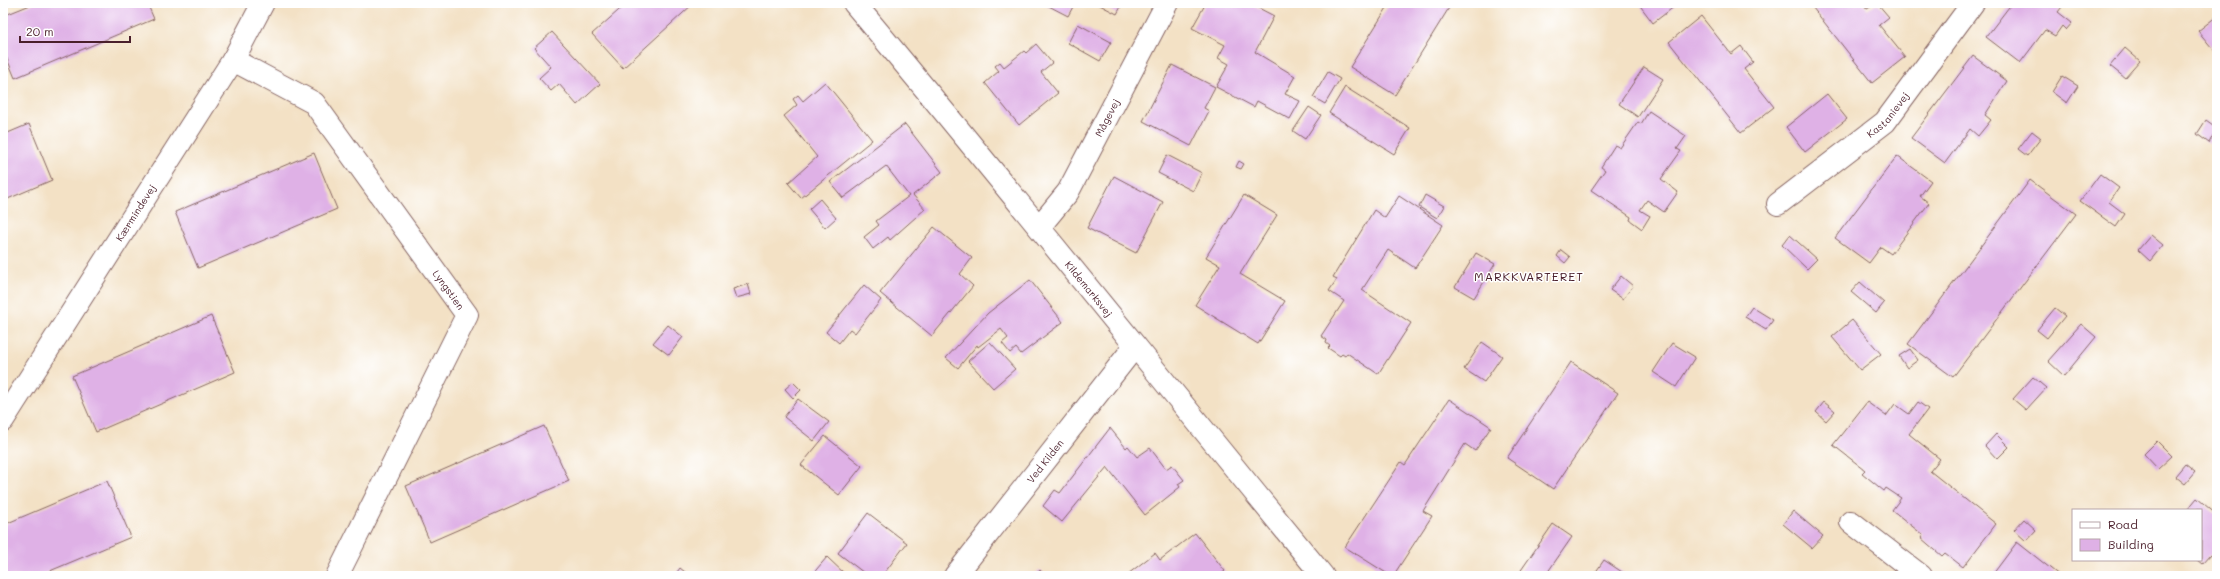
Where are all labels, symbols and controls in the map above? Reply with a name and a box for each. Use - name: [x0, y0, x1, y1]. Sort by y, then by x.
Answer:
- scale bar: [20, 18, 130, 44]
- text: 20 m: [26, 23, 54, 39]
- street label: Kastanievej: [1864, 89, 1912, 141]
- street label: Mågevej: [1091, 96, 1123, 139]
- street label: Kærmindevej: [112, 182, 159, 244]
- street label: Kildemarksvej: [1062, 258, 1116, 320]
- street label: Lyngstien: [430, 267, 468, 312]
- district label: MARKKVARTERET: [1474, 268, 1584, 284]
- street label: Ved Kilden: [1023, 436, 1066, 486]
- legend: [2072, 509, 2202, 561]
- text: Road: [2108, 516, 2138, 532]
- text: Building: [2108, 536, 2154, 552]

